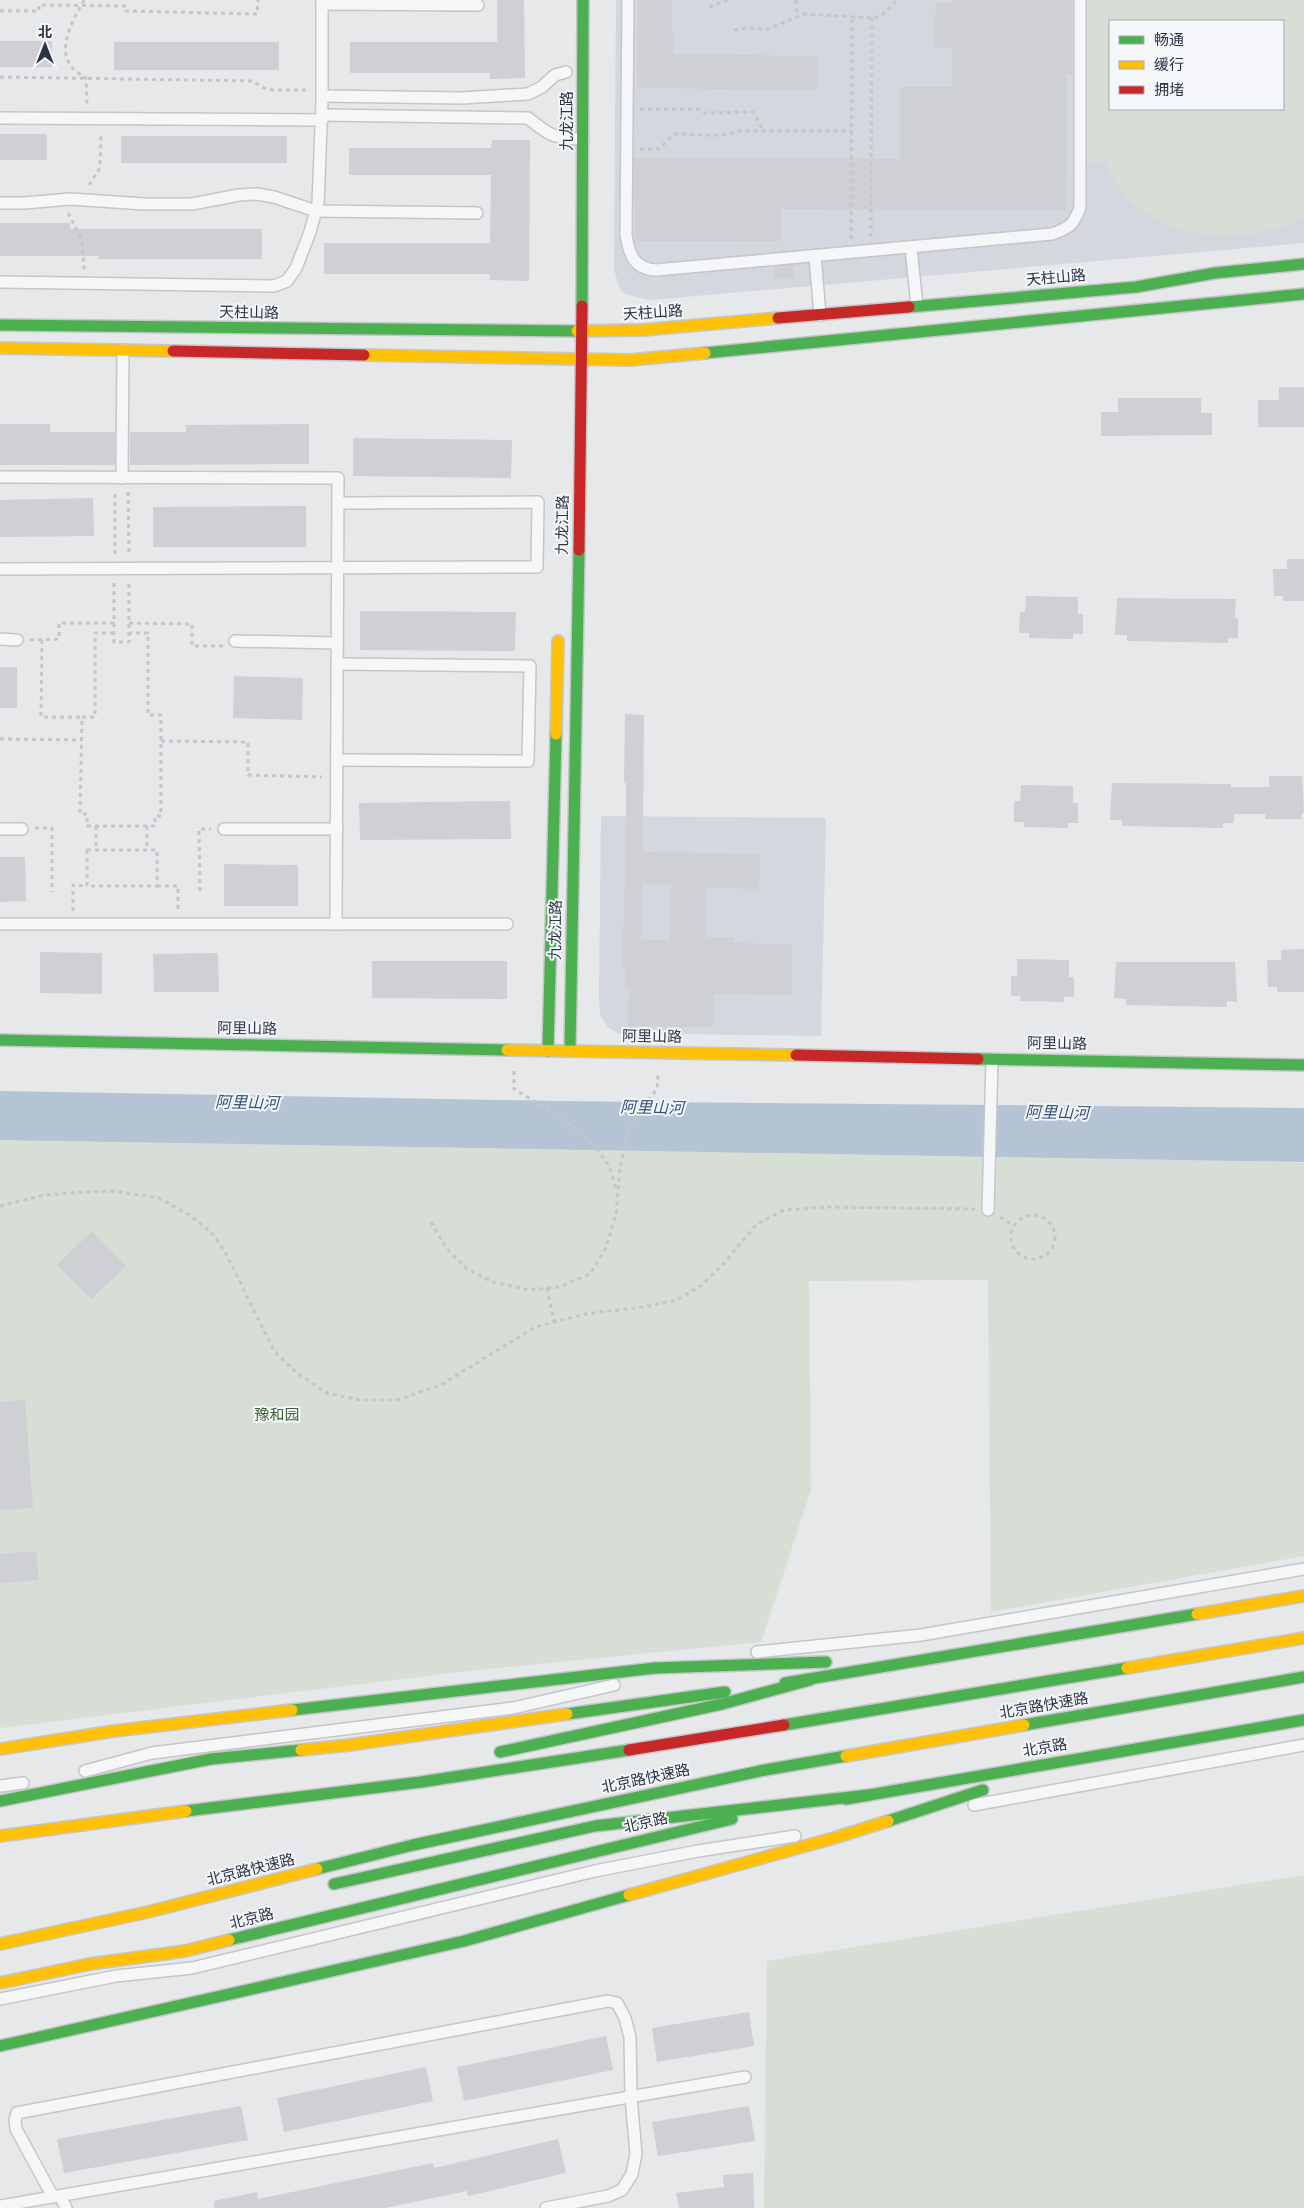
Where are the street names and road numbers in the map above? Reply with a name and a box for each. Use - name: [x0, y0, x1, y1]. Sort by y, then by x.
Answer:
- street label: 九龙江路: [558, 91, 578, 151]
- street label: 天柱山路: [1025, 267, 1087, 291]
- street label: 天柱山路: [622, 302, 684, 326]
- street label: 天柱山路: [219, 304, 279, 324]
- street label: 九龙江路: [553, 495, 574, 555]
- street label: 九龙江路: [546, 900, 567, 960]
- street label: 阿里山路: [217, 1020, 277, 1040]
- street label: 阿里山路: [622, 1028, 682, 1048]
- street label: 阿里山路: [1027, 1035, 1087, 1055]
- street label: 北京路快速路: [998, 1689, 1090, 1724]
- street label: 北京路: [1021, 1735, 1069, 1762]
- street label: 北京路快速路: [600, 1760, 692, 1799]
- street label: 北京路: [622, 1809, 670, 1838]
- street label: 北京路快速路: [205, 1850, 297, 1891]
- street label: 北京路: [228, 1904, 276, 1935]

